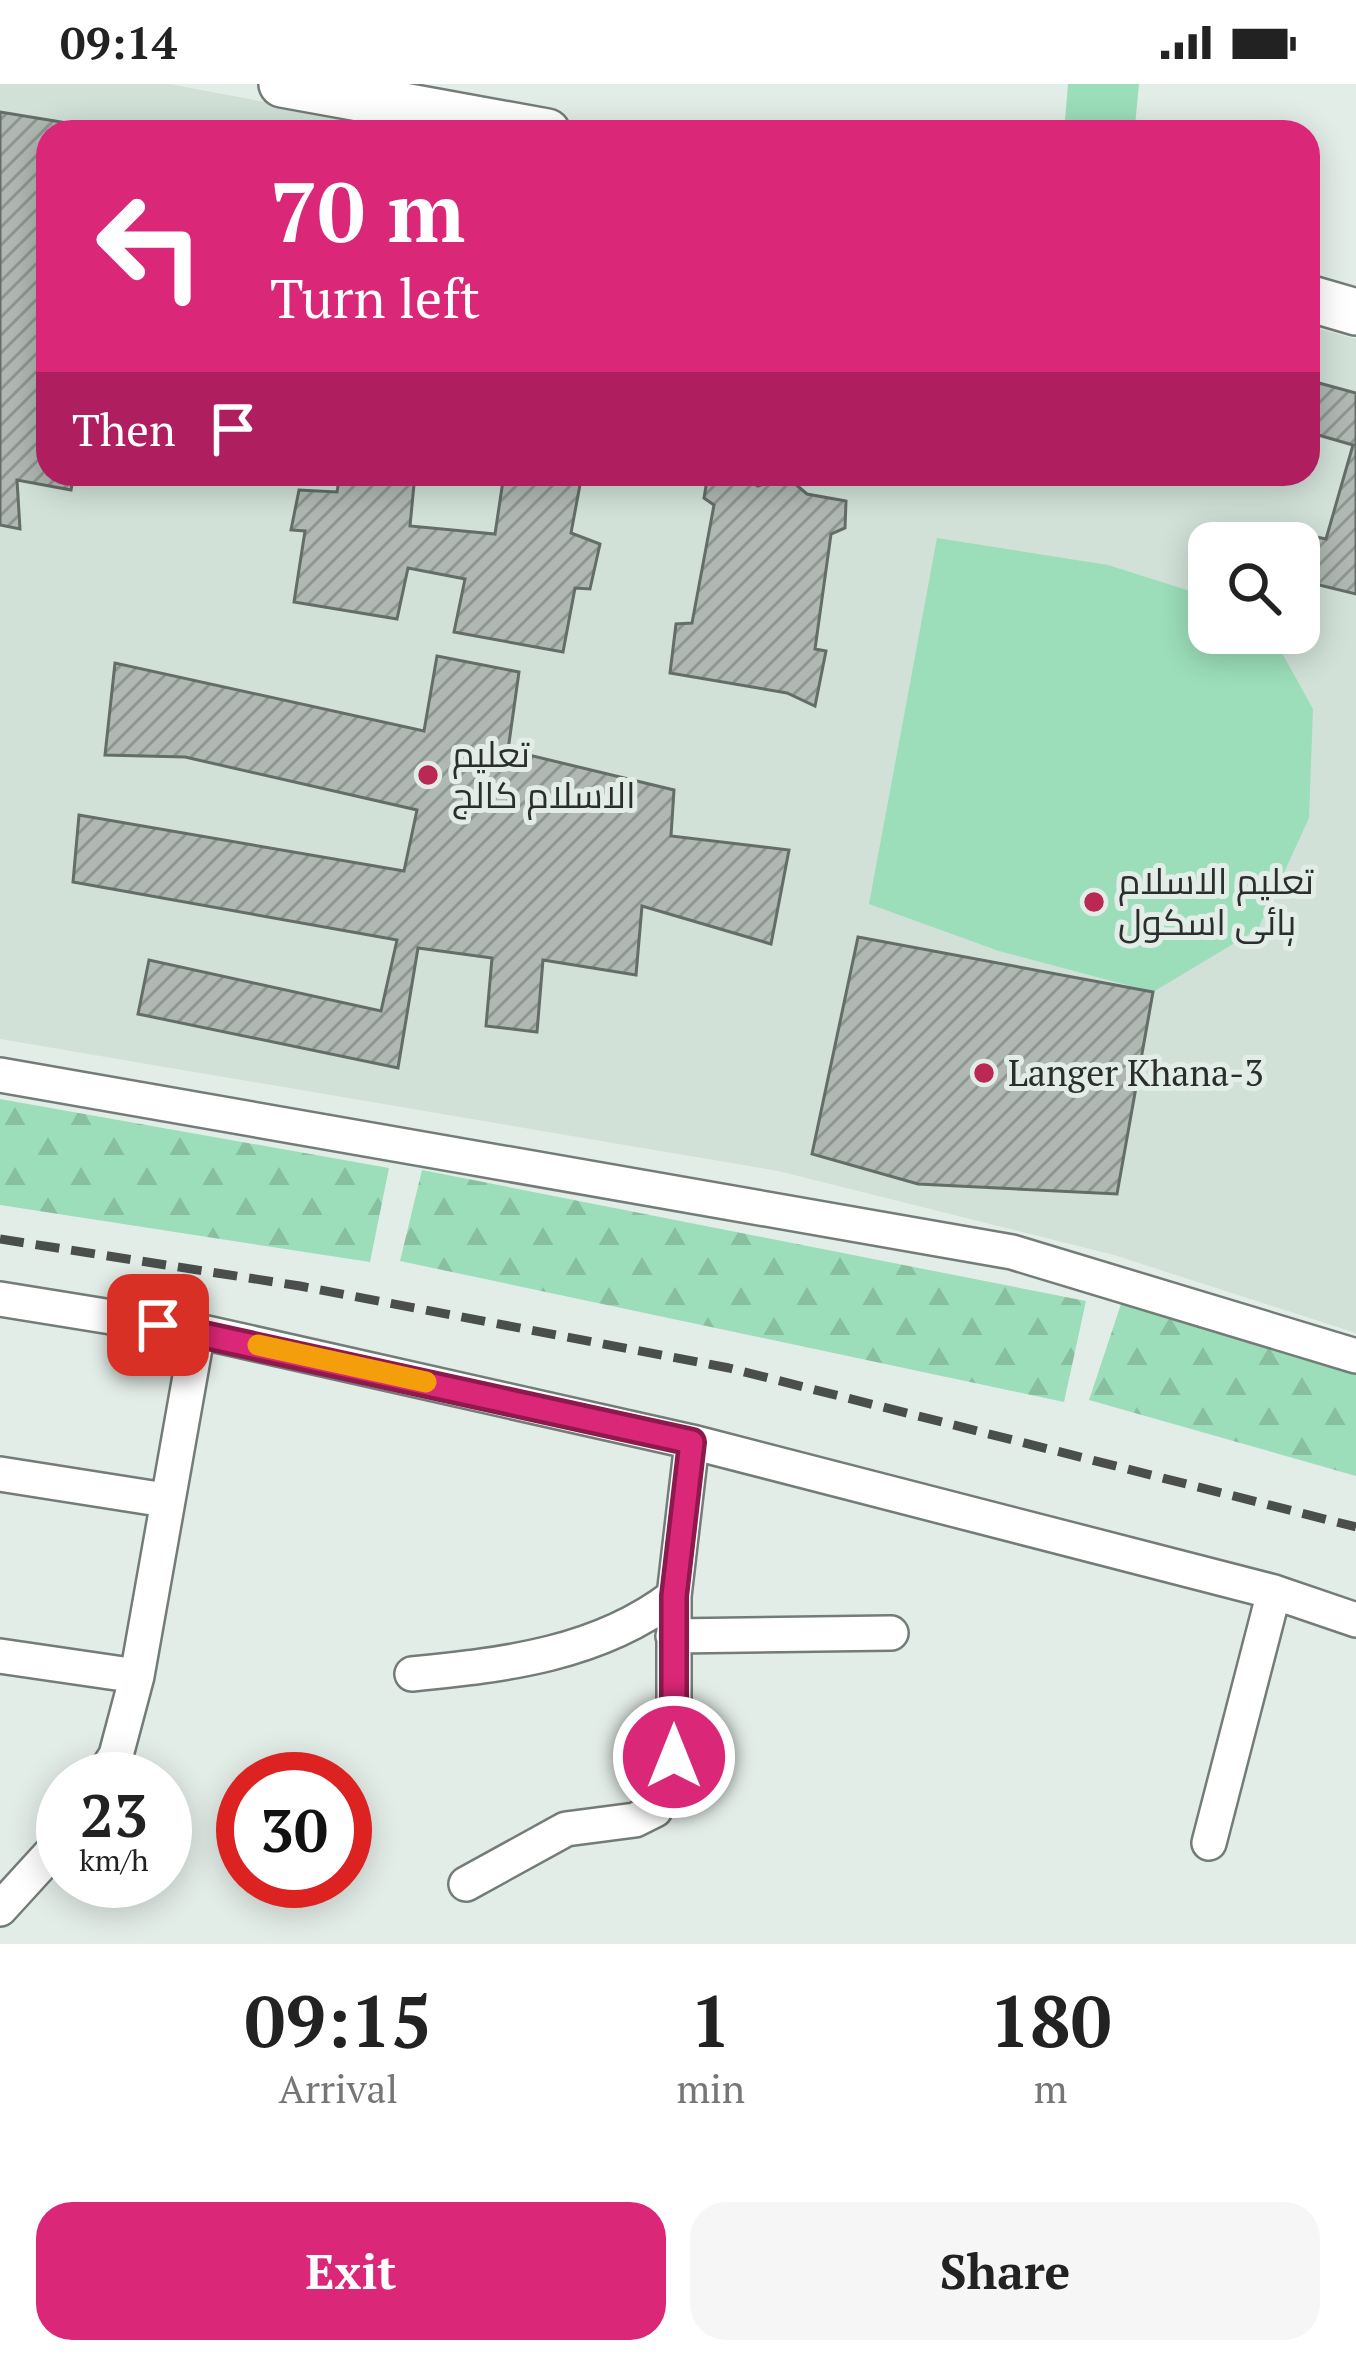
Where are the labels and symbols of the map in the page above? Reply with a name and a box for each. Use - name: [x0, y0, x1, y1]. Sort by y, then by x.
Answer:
- place label: تعلیم الاسلام کالج: [452, 730, 636, 820]
- marker: تعلیم الاسلام کالج: [415, 762, 441, 788]
- place label: تعلیم الاسلام ہائی اسکول: [1118, 857, 1314, 946]
- marker: تعلیم الاسلام ہائی اسکول: [1081, 889, 1107, 915]
- place label: Langer Khana-3: [1008, 1049, 1264, 1096]
- marker: Langer Khana-3: [971, 1060, 997, 1086]
- pin: [107, 1274, 209, 1376]
- position arrow: [611, 1694, 737, 1820]
- speed limit sign: 30: [216, 1752, 372, 1908]

